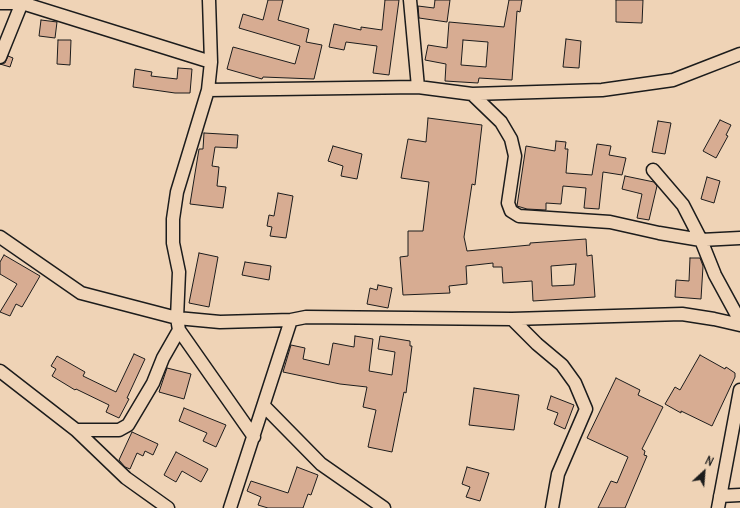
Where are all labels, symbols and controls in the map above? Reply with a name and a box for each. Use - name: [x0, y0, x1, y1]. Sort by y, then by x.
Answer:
- north arrow: [684, 452, 724, 492]
- text: N: [703, 453, 716, 469]

